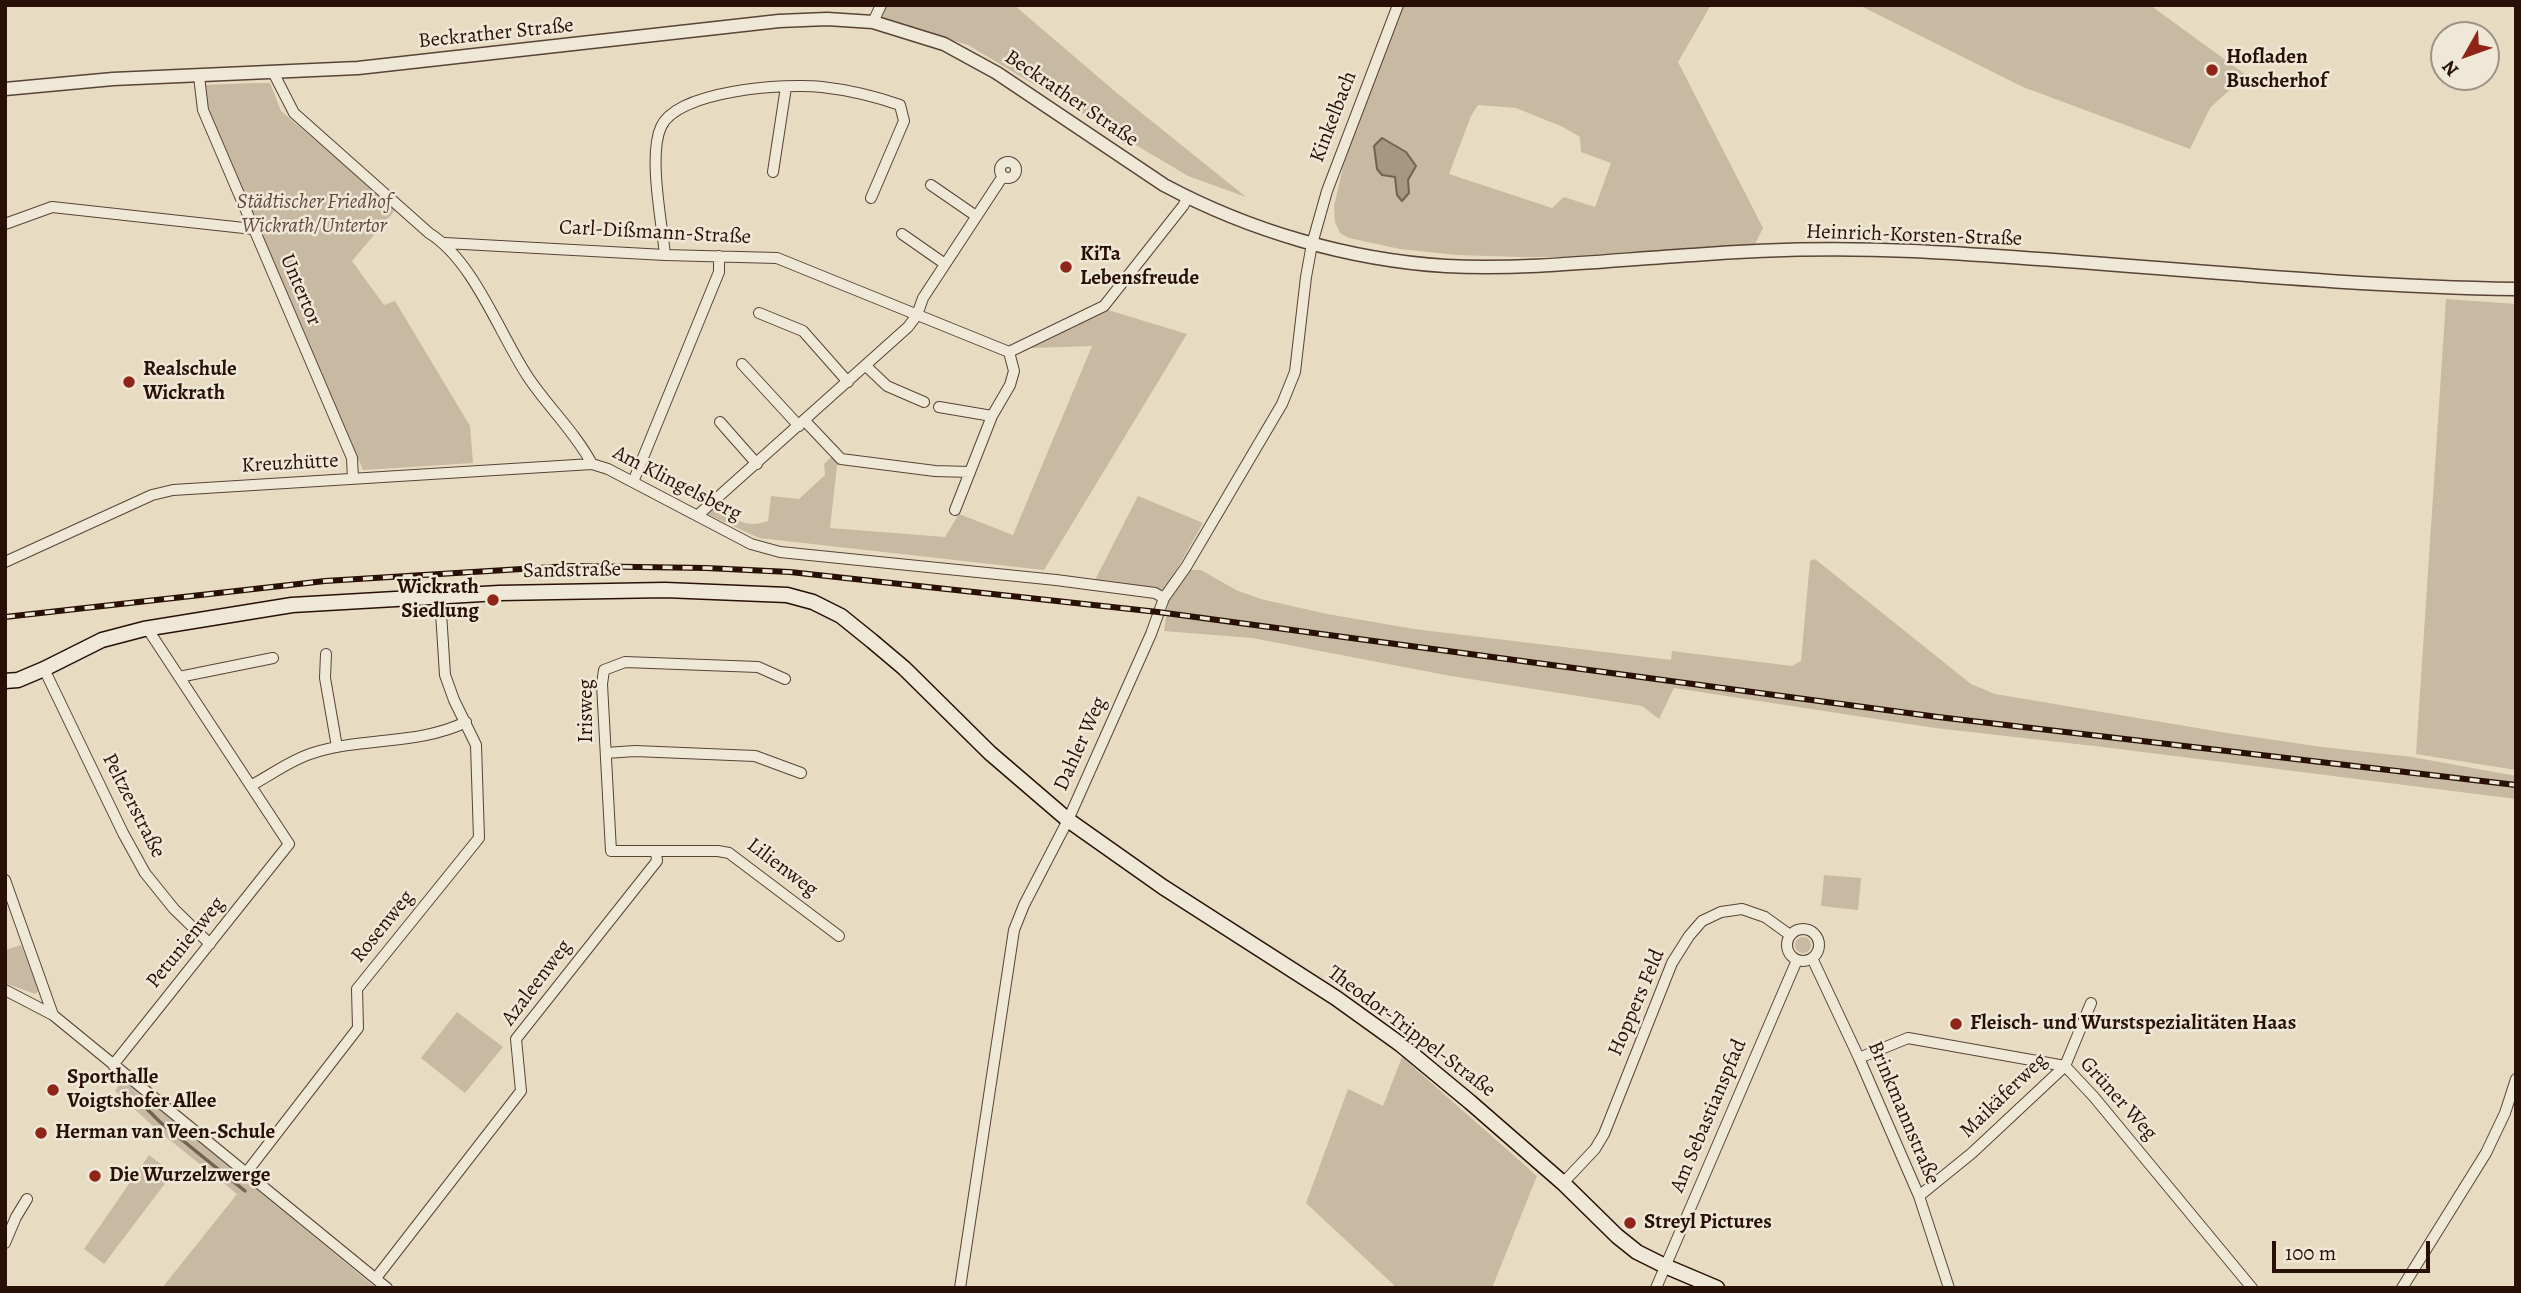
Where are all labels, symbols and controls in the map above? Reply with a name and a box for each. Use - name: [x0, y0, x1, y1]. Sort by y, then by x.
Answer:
- street label: Beckrather Straße: [417, 13, 575, 55]
- north arrow: [2430, 21, 2500, 91]
- street label: Beckrather Straße: [999, 45, 1143, 153]
- place label: Hofladen Buscherhof: [2226, 45, 2327, 95]
- text: N: [2436, 55, 2465, 82]
- marker: Hofladen Buscherhof: [2204, 62, 2220, 78]
- street label: Kinkelbach: [1305, 68, 1363, 166]
- park label: Städtischer Friedhof Wickrath/Untertor: [237, 190, 391, 240]
- street label: Carl-Dißmann-Straße: [558, 215, 752, 251]
- street label: Heinrich-Korsten-Straße: [1805, 220, 2023, 252]
- place label: KiTa Lebensfreude: [1080, 242, 1199, 292]
- street label: Untertor: [274, 250, 326, 330]
- marker: KiTa Lebensfreude: [1058, 259, 1074, 275]
- place label: Realschule Wickrath: [143, 357, 237, 407]
- marker: Realschule Wickrath: [121, 374, 137, 390]
- street label: Am Klingelsberg: [608, 441, 746, 527]
- street label: Kreuzhütte: [241, 449, 339, 479]
- street label: Sandstraße: [523, 558, 621, 584]
- place label: Wickrath Siedlung: [397, 575, 479, 625]
- marker: Wickrath Siedlung: [485, 592, 501, 608]
- street label: Irisweg: [574, 679, 600, 743]
- street label: Dahler Weg: [1049, 693, 1113, 795]
- street label: Peltzerstraße: [96, 749, 170, 863]
- street label: Lilienweg: [742, 833, 822, 903]
- street label: Rosenweg: [346, 886, 420, 968]
- street label: Petunienweg: [141, 892, 231, 994]
- street label: Azaleenweg: [497, 935, 577, 1031]
- street label: Hoppers Feld: [1603, 946, 1671, 1060]
- street label: Theodor-Trippel-Straße: [1322, 961, 1500, 1103]
- place label: Fleisch- und Wurstspezialitäten Haas: [1970, 1011, 2296, 1037]
- marker: Fleisch- und Wurstspezialitäten Haas: [1948, 1016, 1964, 1032]
- street label: Am Sebastianspfad: [1665, 1036, 1753, 1196]
- street label: Brinkmannstraße: [1861, 1038, 1945, 1188]
- street label: Maikäferweg: [1955, 1048, 2053, 1144]
- street label: Grüner Weg: [2074, 1052, 2162, 1146]
- place label: Sporthalle Voigtshofer Allee: [67, 1065, 217, 1115]
- marker: Sporthalle Voigtshofer Allee: [45, 1082, 61, 1098]
- place label: Herman van Veen-Schule: [55, 1120, 275, 1146]
- marker: Herman van Veen-Schule: [33, 1125, 49, 1141]
- place label: Die Wurzelzwerge: [109, 1163, 271, 1189]
- marker: Die Wurzelzwerge: [87, 1168, 103, 1184]
- place label: Streyl Pictures: [1644, 1210, 1772, 1236]
- marker: Streyl Pictures: [1622, 1215, 1638, 1231]
- scale bar: [2276, 1226, 2434, 1270]
- text: 100 m: [2285, 1239, 2336, 1267]

